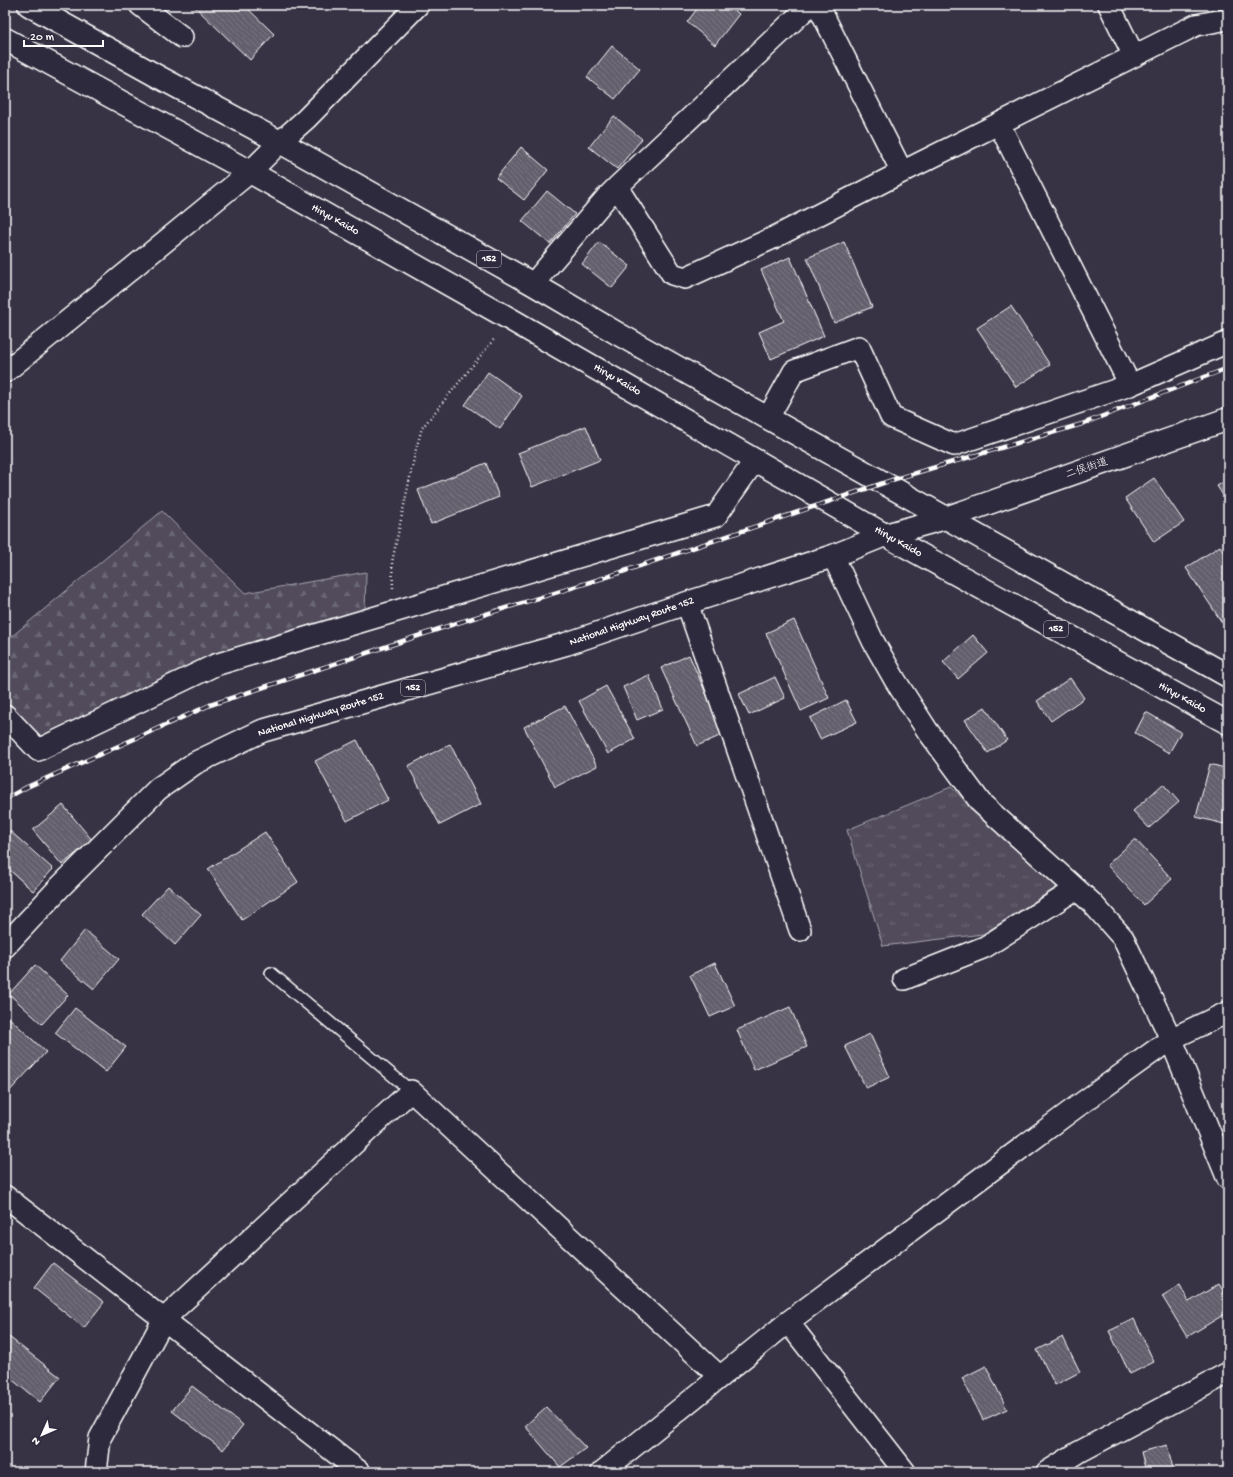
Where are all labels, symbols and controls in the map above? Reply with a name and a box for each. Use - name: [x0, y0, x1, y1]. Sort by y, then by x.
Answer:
- scale bar: [24, 22, 103, 48]
- text: 20 m: [30, 31, 55, 45]
- street label: Hiryu Kaido: [309, 202, 361, 238]
- road number: 152: [477, 251, 501, 267]
- street label: Hiryu Kaido: [591, 362, 643, 398]
- street label: 二俣街道: [1064, 455, 1110, 482]
- street label: Hiryu Kaido: [872, 524, 924, 560]
- street label: National Highway Route 152: [568, 595, 696, 649]
- road number: 152: [1044, 621, 1068, 637]
- road number: 152: [401, 680, 425, 696]
- street label: Hiryu Kaido: [1156, 680, 1208, 716]
- street label: National Highway Route 152: [257, 690, 386, 740]
- north arrow: [22, 1415, 62, 1455]
- text: N: [30, 1434, 43, 1447]

